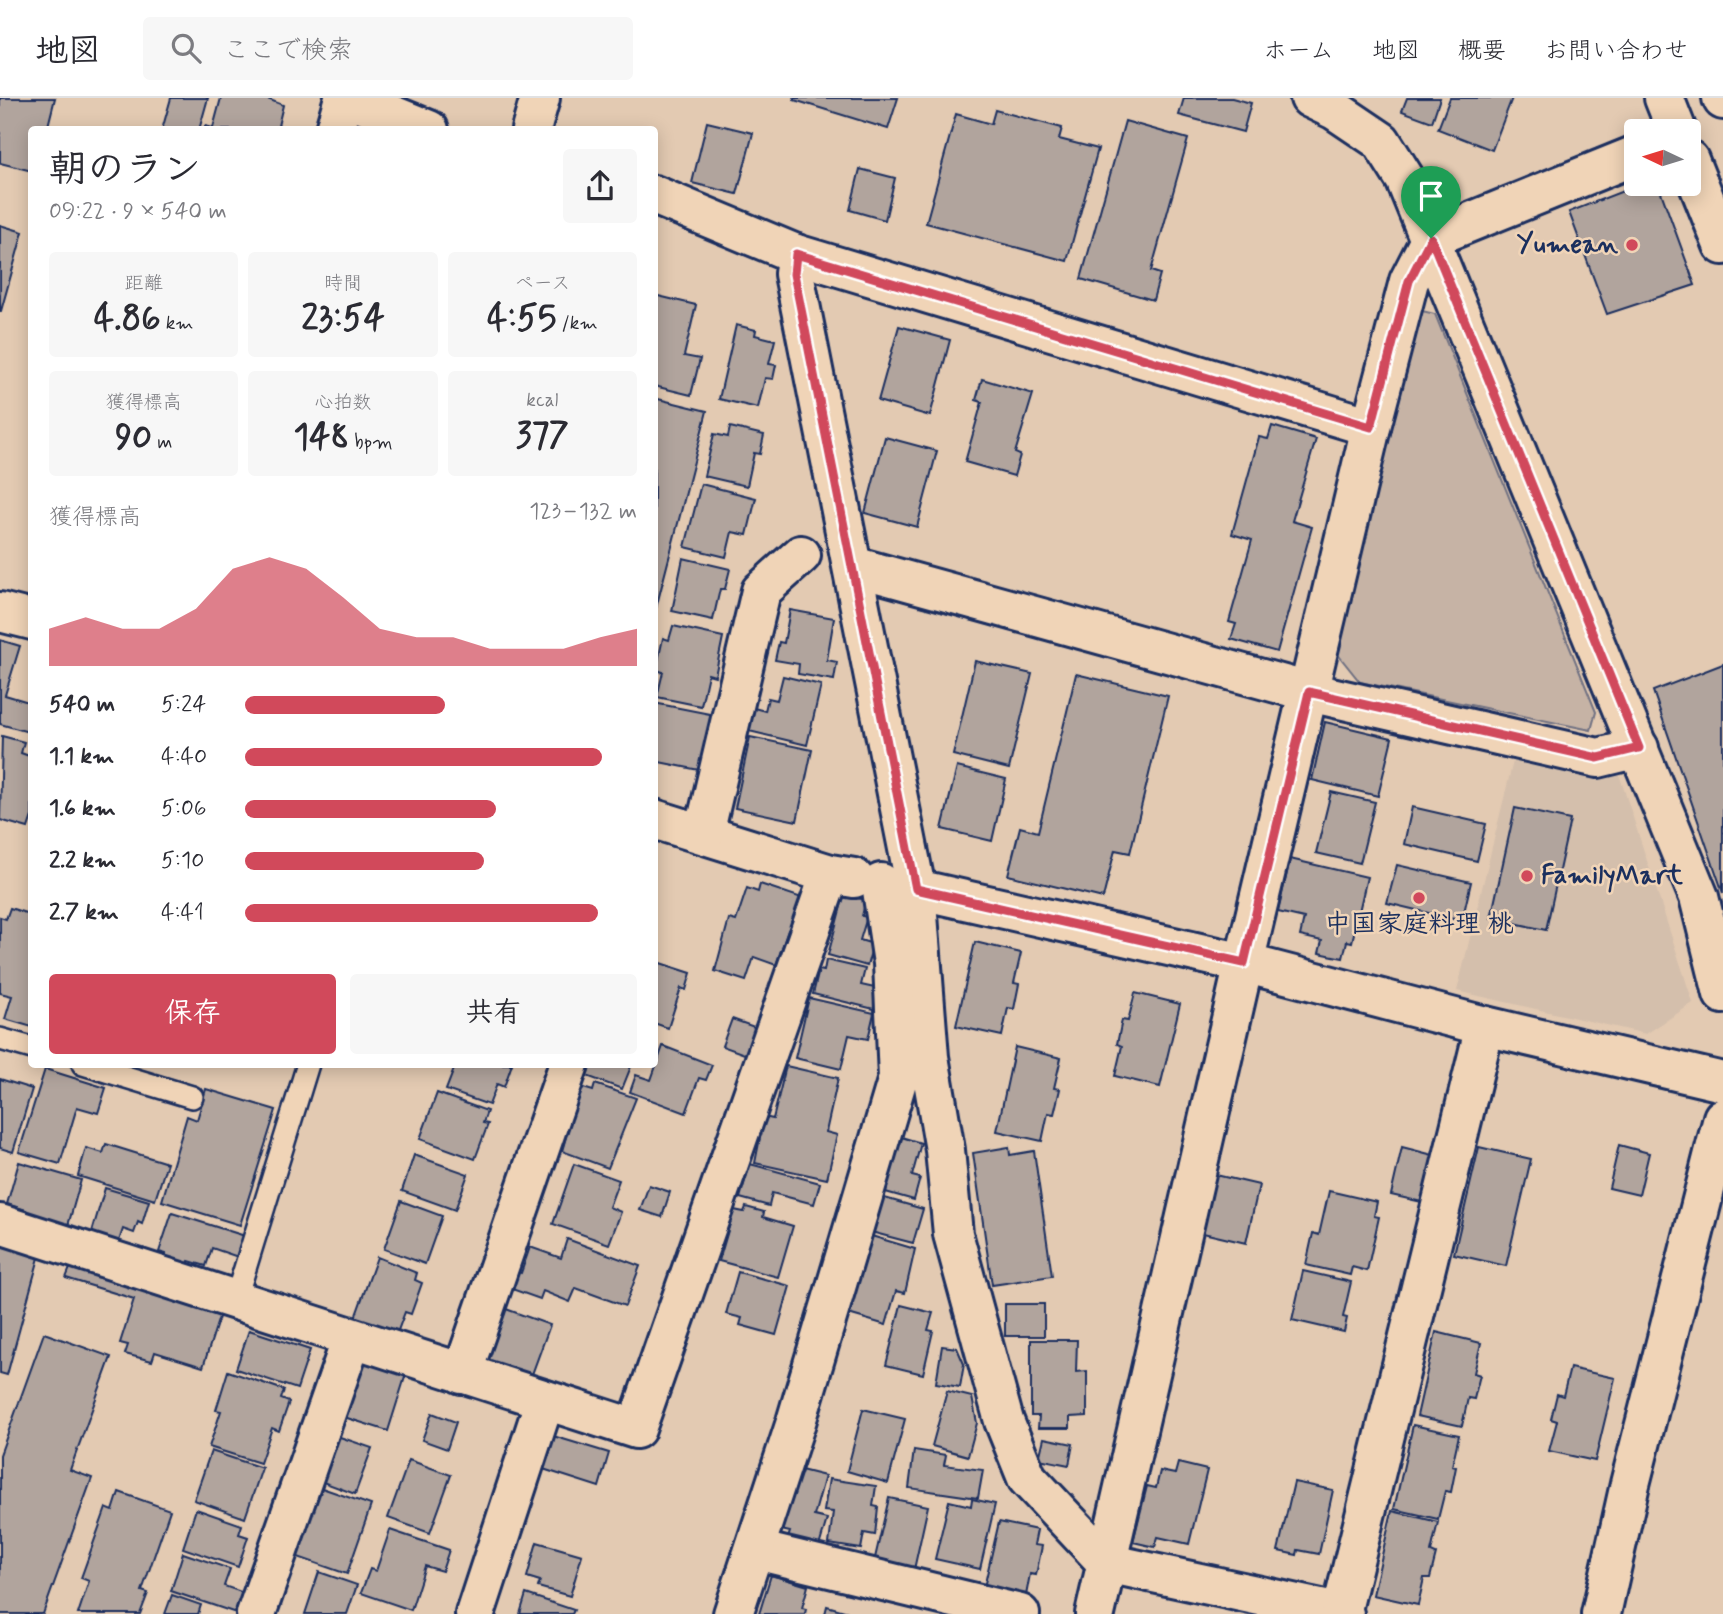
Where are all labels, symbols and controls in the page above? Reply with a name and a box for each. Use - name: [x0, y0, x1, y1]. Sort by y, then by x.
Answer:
- search box: [143, 17, 633, 80]
- icon: search: [167, 29, 205, 67]
- text: 地図: [35, 30, 101, 74]
- text: ここで検索: [223, 34, 353, 68]
- text: ホーム: [1263, 36, 1334, 67]
- text: 地図: [1372, 36, 1420, 67]
- text: 概要: [1458, 36, 1506, 67]
- text: お問い合わせ: [1544, 36, 1688, 67]
- north arrow: [1624, 119, 1701, 196]
- map controls: [1624, 119, 1701, 196]
- text: 朝のラン: [49, 146, 201, 195]
- button: share: [563, 149, 637, 223]
- pin: [1401, 166, 1461, 238]
- icon: arrive: [1412, 177, 1450, 215]
- text: 09:22 · 9 × 540 m: [49, 197, 227, 227]
- place label: Yumean: [1517, 228, 1619, 262]
- marker: Yumean: [1624, 237, 1640, 253]
- text: 距離: [125, 271, 163, 296]
- text: 時間: [324, 271, 362, 296]
- text: ペース: [514, 271, 570, 296]
- text: 4.86: [94, 296, 161, 342]
- text: 23:54: [301, 296, 385, 342]
- text: 4:55: [487, 296, 556, 342]
- text: km: [161, 311, 193, 336]
- text: /km: [556, 311, 598, 336]
- text: kcal: [526, 388, 558, 413]
- text: 獲得標高: [106, 390, 182, 415]
- text: 心拍数: [314, 390, 372, 415]
- text: 377: [516, 413, 569, 459]
- text: 90: [115, 415, 152, 461]
- text: 148: [293, 415, 349, 461]
- text: m: [152, 430, 172, 455]
- text: bpm: [349, 430, 393, 455]
- text: 123–132 m: [529, 497, 637, 527]
- text: 獲得標高: [49, 503, 141, 533]
- text: 540 m: [49, 690, 115, 720]
- text: 5:24: [161, 690, 206, 720]
- text: 1.1 km: [49, 742, 114, 772]
- text: 4:40: [161, 742, 207, 772]
- text: 1.6 km: [49, 794, 116, 824]
- text: 5:06: [161, 794, 207, 824]
- text: 2.2 km: [49, 846, 116, 876]
- text: 5:10: [161, 846, 204, 876]
- place label: FamilyMart: [1541, 859, 1683, 893]
- marker: FamilyMart: [1519, 868, 1535, 884]
- marker: 中国家庭料理 桃: [1411, 890, 1427, 906]
- text: 2.7 km: [49, 898, 119, 928]
- text: 4:41: [161, 898, 204, 928]
- place label: 中国家庭料理 桃: [1324, 908, 1514, 942]
- button: 保存: [49, 974, 336, 1054]
- button: 共有: [350, 974, 637, 1054]

